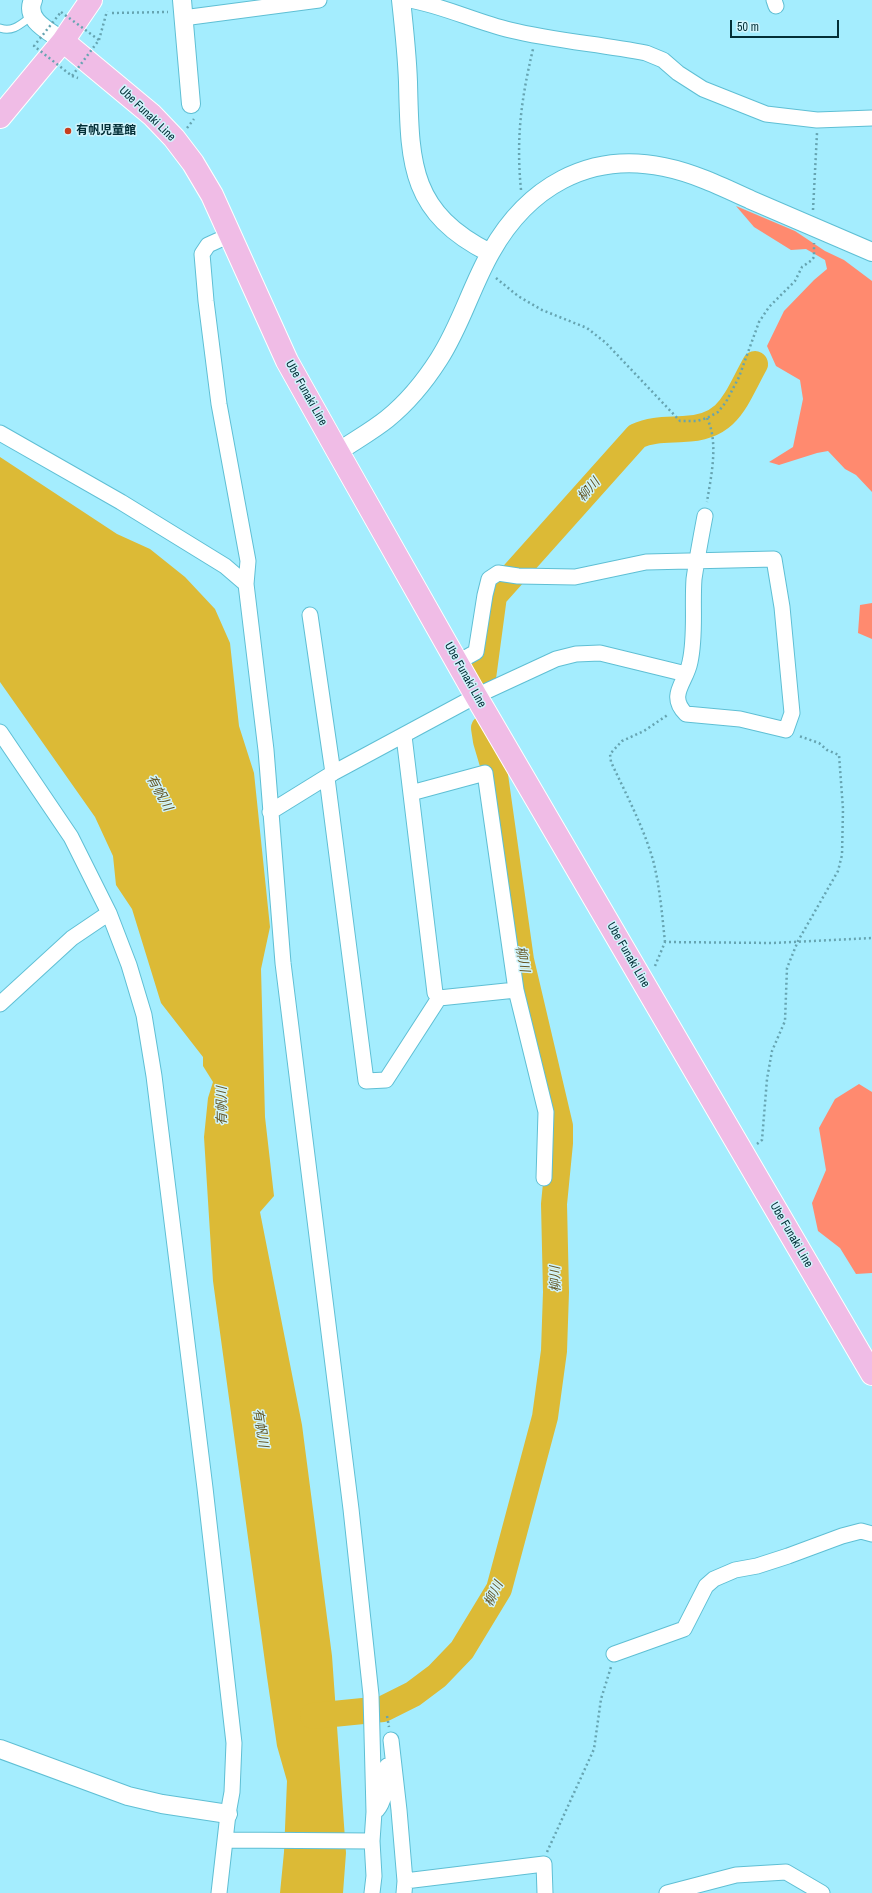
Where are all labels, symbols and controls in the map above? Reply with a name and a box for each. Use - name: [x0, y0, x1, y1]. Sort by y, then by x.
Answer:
- scale bar: [732, 12, 841, 38]
- text: 50 m: [737, 19, 759, 35]
- street label: Ube Funaki Line: [116, 84, 178, 144]
- place label: 有帆児童館: [76, 124, 136, 138]
- marker: 有帆児童館: [63, 126, 73, 136]
- street label: Ube Funaki Line: [282, 358, 330, 428]
- water label: 柳川: [575, 475, 603, 505]
- street label: Ube Funaki Line: [441, 640, 489, 710]
- water label: 有帆川: [143, 772, 175, 814]
- street label: Ube Funaki Line: [604, 920, 652, 990]
- water label: 柳川: [512, 945, 532, 973]
- water label: 有帆川: [215, 1087, 231, 1125]
- street label: Ube Funaki Line: [767, 1200, 815, 1270]
- water label: 柳川: [548, 1266, 564, 1292]
- water label: 有帆川: [249, 1408, 271, 1448]
- water label: 柳川: [481, 1579, 507, 1609]

